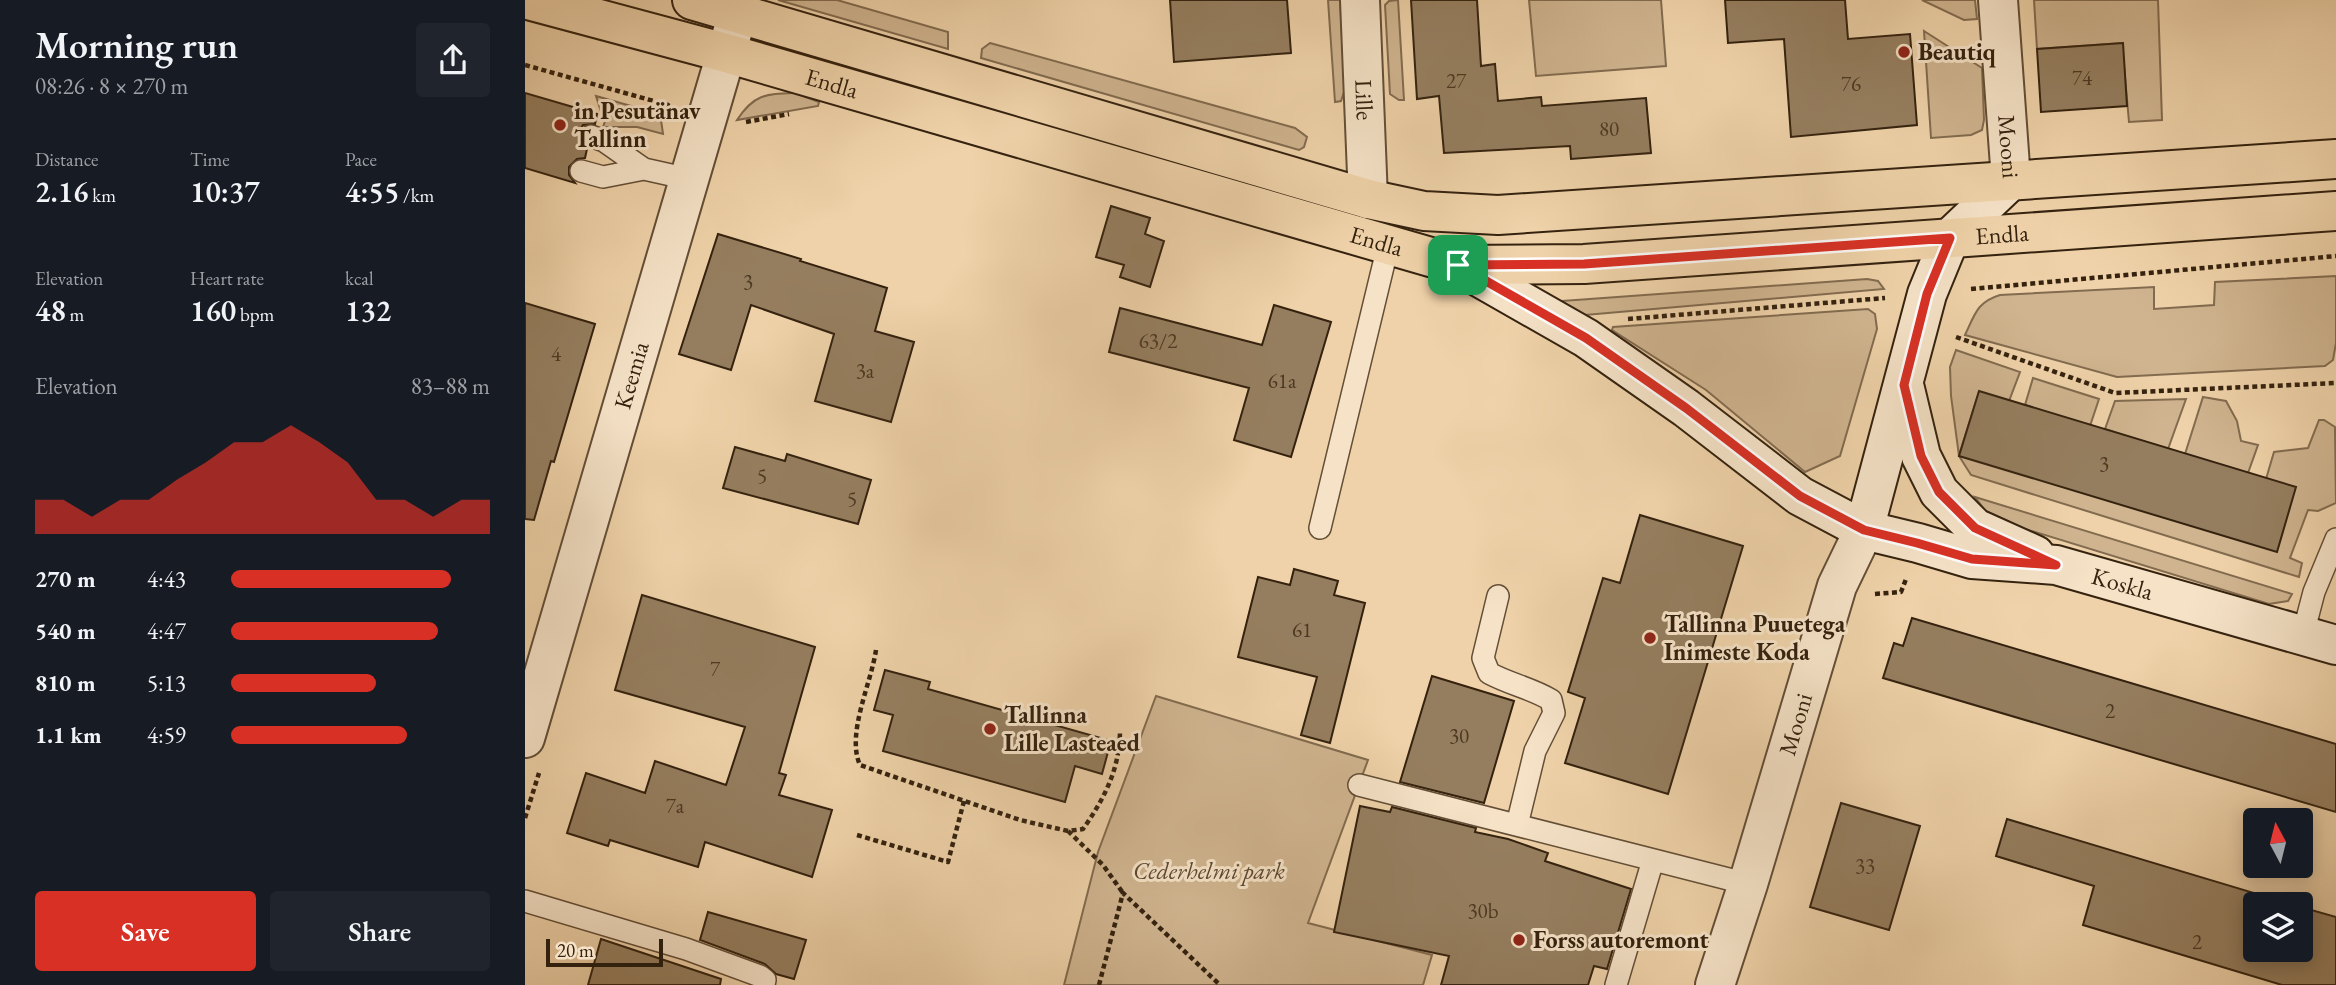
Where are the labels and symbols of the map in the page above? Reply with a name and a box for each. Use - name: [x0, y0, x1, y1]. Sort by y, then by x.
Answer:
- place label: Beautiq: [1918, 36, 1996, 68]
- marker: Beautiq: [1896, 44, 1912, 60]
- street label: Endla: [802, 61, 862, 106]
- house number: 74: [2072, 64, 2093, 91]
- house number: 27: [1446, 67, 1467, 94]
- house number: 76: [1841, 70, 1861, 97]
- street label: Lille: [1348, 79, 1381, 121]
- place label: in Pesutänav Tallinn: [574, 95, 701, 154]
- street label: Mooni: [1991, 114, 2027, 179]
- house number: 80: [1599, 115, 1619, 142]
- marker: in Pesutänav Tallinn: [552, 117, 568, 133]
- street label: Endla: [1974, 217, 2030, 251]
- street label: Endla: [1346, 218, 1407, 263]
- pin: [1428, 235, 1488, 295]
- house number: 3: [743, 268, 753, 295]
- house number: 63/2: [1139, 327, 1177, 354]
- street label: Keemia: [606, 337, 656, 413]
- house number: 4: [551, 340, 562, 367]
- house number: 3a: [856, 357, 875, 384]
- house number: 61a: [1268, 367, 1297, 394]
- house number: 3: [2099, 450, 2109, 477]
- house number: 5: [757, 462, 767, 489]
- house number: 5: [847, 485, 857, 512]
- street label: Koskla: [2088, 560, 2157, 607]
- place label: Tallinna Puuetega Inimeste Koda: [1664, 608, 1846, 667]
- house number: 61: [1292, 616, 1312, 643]
- marker: Tallinna Puuetega Inimeste Koda: [1642, 630, 1658, 646]
- house number: 7: [710, 655, 721, 682]
- street label: Mooni: [1771, 689, 1819, 759]
- house number: 2: [2105, 697, 2115, 724]
- place label: Tallinna Lille Lasteaed: [1004, 699, 1141, 758]
- marker: Tallinna Lille Lasteaed: [982, 721, 998, 737]
- house number: 30: [1449, 722, 1469, 749]
- house number: 7a: [666, 792, 685, 819]
- north arrow: [2243, 808, 2313, 878]
- house number: 33: [1855, 852, 1875, 879]
- park label: Cederhelmi park: [1133, 855, 1285, 886]
- house number: 30b: [1468, 897, 1499, 924]
- place label: Forss autoremont: [1533, 924, 1708, 955]
- house number: 2: [2192, 928, 2202, 955]
- marker: Forss autoremont: [1511, 932, 1527, 948]
- scale bar: [546, 936, 663, 968]

